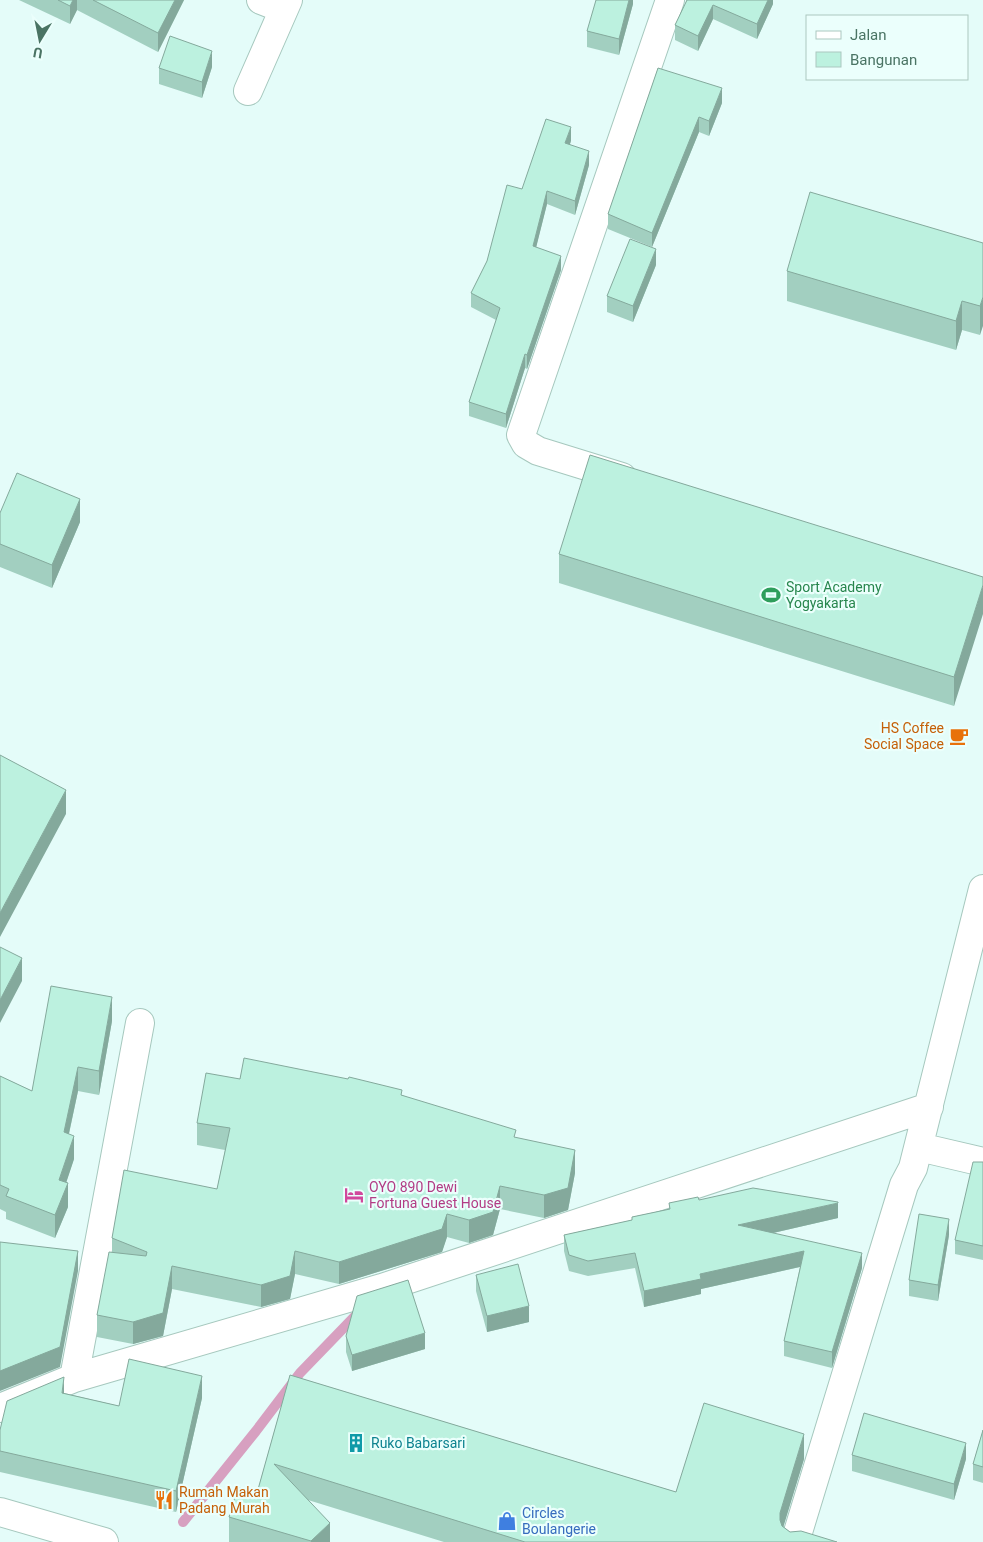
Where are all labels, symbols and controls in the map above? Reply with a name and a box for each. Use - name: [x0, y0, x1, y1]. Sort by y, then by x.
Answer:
- north arrow: [15, 15, 65, 65]
- legend: [806, 15, 968, 80]
- text: Jalan: [850, 26, 887, 44]
- text: U: [32, 44, 44, 61]
- text: Bangunan: [850, 51, 917, 69]
- place label: Sport Academy Yogyakarta: [786, 579, 882, 611]
- sports icon: Sport Academy Yogyakarta: [760, 584, 782, 606]
- place label: HS Coffee Social Space: [864, 720, 944, 752]
- cafe icon: HS Coffee Social Space: [948, 725, 970, 747]
- place label: OYO 890 Dewi Fortuna Guest House: [369, 1179, 501, 1211]
- hotel icon: OYO 890 Dewi Fortuna Guest House: [343, 1184, 365, 1206]
- building icon: Ruko Babarsari: [345, 1432, 367, 1454]
- place label: Ruko Babarsari: [371, 1435, 465, 1451]
- place label: Rumah Makan Padang Murah: [179, 1484, 270, 1516]
- restaurant icon: Rumah Makan Padang Murah: [153, 1489, 175, 1511]
- place label: Circles Boulangerie: [522, 1505, 596, 1537]
- shop icon: Circles Boulangerie: [496, 1510, 518, 1532]

